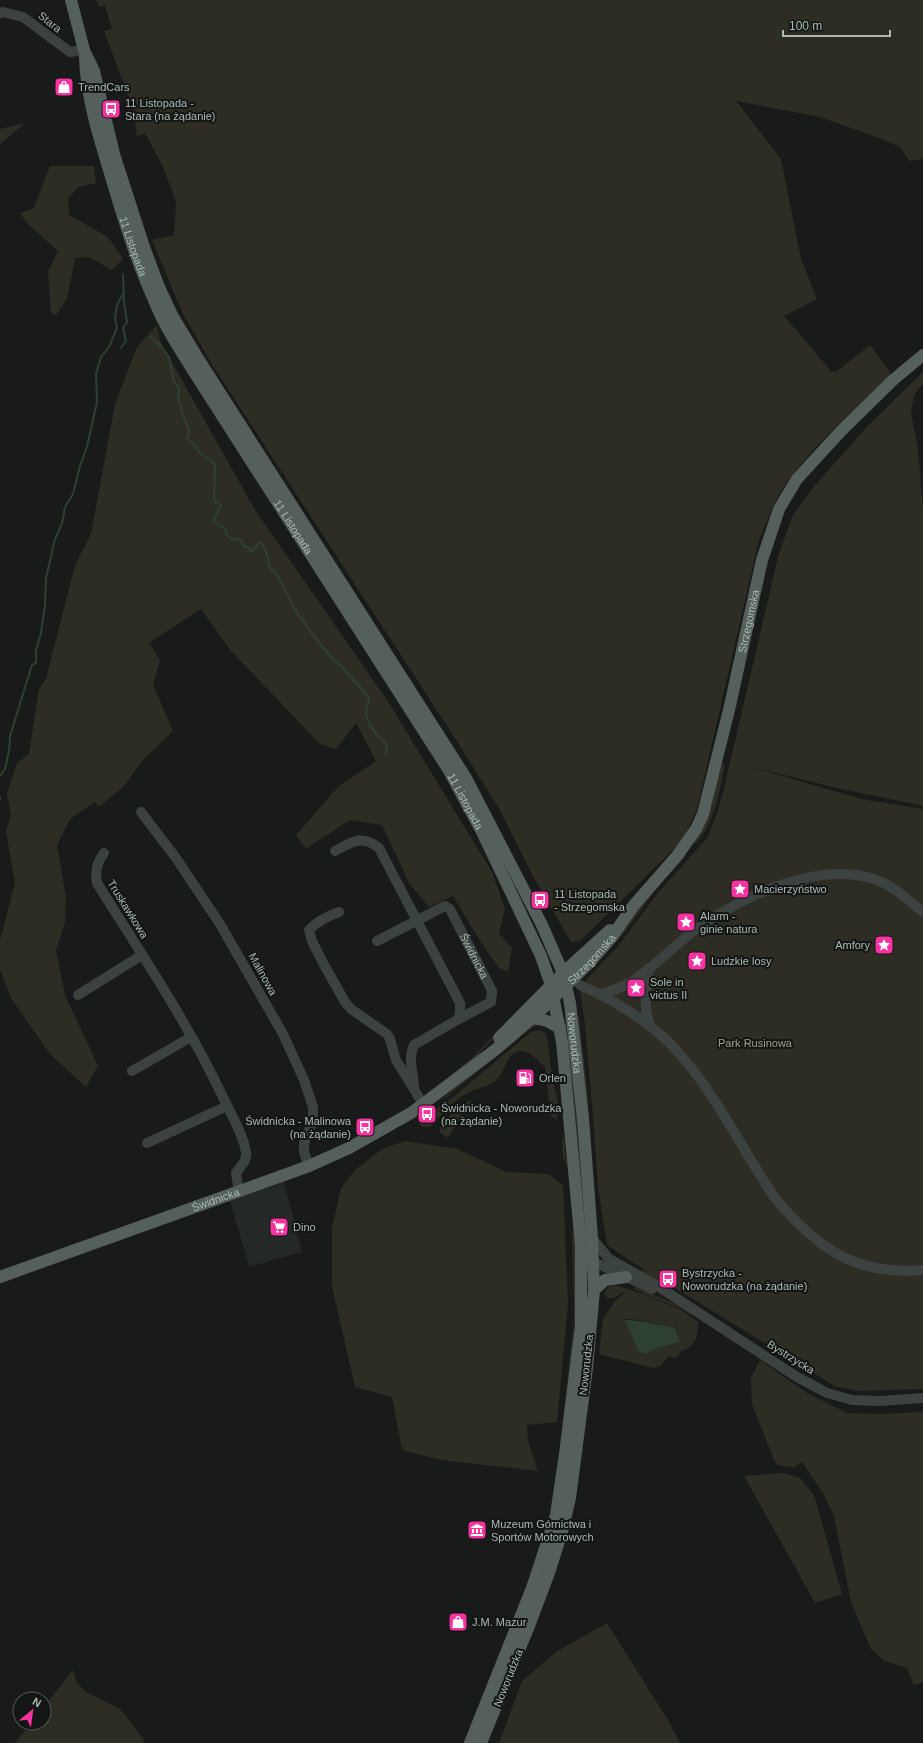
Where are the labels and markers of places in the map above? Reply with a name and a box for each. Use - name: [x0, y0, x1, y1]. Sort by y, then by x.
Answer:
- shop icon: TrendCars: [53, 76, 75, 98]
- place label: TrendCars: [78, 81, 130, 93]
- place label: 11 Listopada - Stara (na żądanie): [125, 97, 216, 122]
- bus stop icon: 11 Listopada - Stara (na żądanie): [100, 98, 122, 120]
- place icon: Macierzyństwo: [729, 878, 751, 900]
- place label: Macierzyństwo: [754, 883, 827, 895]
- place label: 11 Listopada - Strzegomska: [554, 888, 626, 913]
- bus stop icon: 11 Listopada - Strzegomska: [529, 889, 551, 911]
- place label: Alarm - ginie natura: [700, 910, 758, 935]
- place icon: Alarm - ginie natura: [675, 911, 697, 933]
- place icon: Amfory: [873, 934, 895, 956]
- place label: Amfory: [835, 939, 870, 951]
- place icon: Ludzkie losy: [686, 950, 708, 972]
- place label: Ludzkie losy: [711, 955, 772, 967]
- place label: Sole in victus II: [650, 976, 687, 1001]
- place icon: Sole in victus II: [625, 977, 647, 999]
- fuel station icon: Orlen: [514, 1067, 536, 1089]
- place label: Orlen: [539, 1072, 566, 1084]
- place label: Świdnicka - Noworudzka (na żądanie): [441, 1102, 562, 1127]
- bus stop icon: Świdnicka - Noworudzka (na żądanie): [416, 1103, 438, 1125]
- place label: Świdnicka - Malinowa (na żądanie): [245, 1115, 352, 1140]
- bus stop icon: Świdnicka - Malinowa (na żądanie): [354, 1116, 376, 1138]
- supermarket icon: Dino: [268, 1216, 290, 1238]
- place label: Dino: [293, 1221, 316, 1233]
- place label: Bystrzycka - Noworudzka (na żądanie): [682, 1267, 807, 1292]
- bus stop icon: Bystrzycka - Noworudzka (na żądanie): [657, 1268, 679, 1290]
- place label: Muzeum Górnictwa i Sportów Motorowych: [491, 1518, 594, 1543]
- museum icon: Muzeum Górnictwa i Sportów Motorowych: [466, 1519, 488, 1541]
- shop icon: J.M. Mazur: [447, 1611, 469, 1633]
- place label: J.M. Mazur: [472, 1616, 527, 1628]

